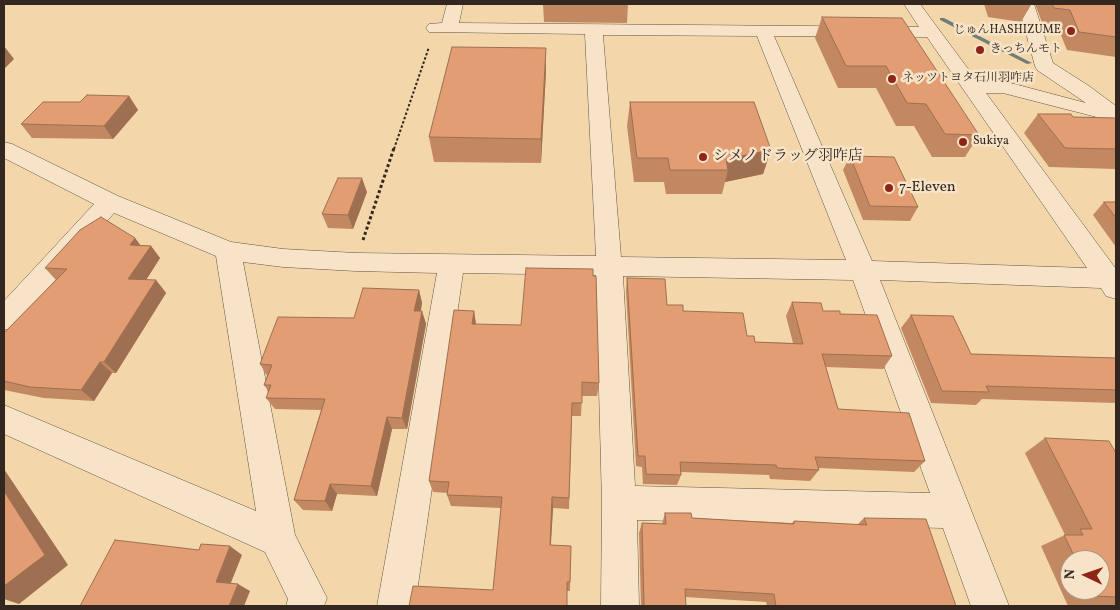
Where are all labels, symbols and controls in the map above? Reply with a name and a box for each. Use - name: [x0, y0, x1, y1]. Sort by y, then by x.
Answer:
- place label: じゅんHASHIZUME: [954, 24, 1061, 38]
- marker: じゅんHASHIZUME: [1065, 25, 1077, 37]
- place label: きっちんモト: [990, 43, 1062, 57]
- marker: きっちんモト: [974, 44, 986, 56]
- place label: ネッツトヨタ石川羽咋店: [902, 72, 1034, 86]
- marker: ネッツトヨタ石川羽咋店: [886, 73, 898, 85]
- place label: Sukiya: [973, 135, 1009, 149]
- marker: Sukiya: [957, 136, 969, 148]
- place label: シメノドラッグ羽咋店: [713, 148, 863, 166]
- marker: シメノドラッグ羽咋店: [697, 151, 709, 163]
- place label: 7-Eleven: [899, 179, 956, 197]
- marker: 7-Eleven: [883, 182, 895, 194]
- north arrow: [1060, 550, 1110, 600]
- text: N: [1061, 569, 1080, 580]

